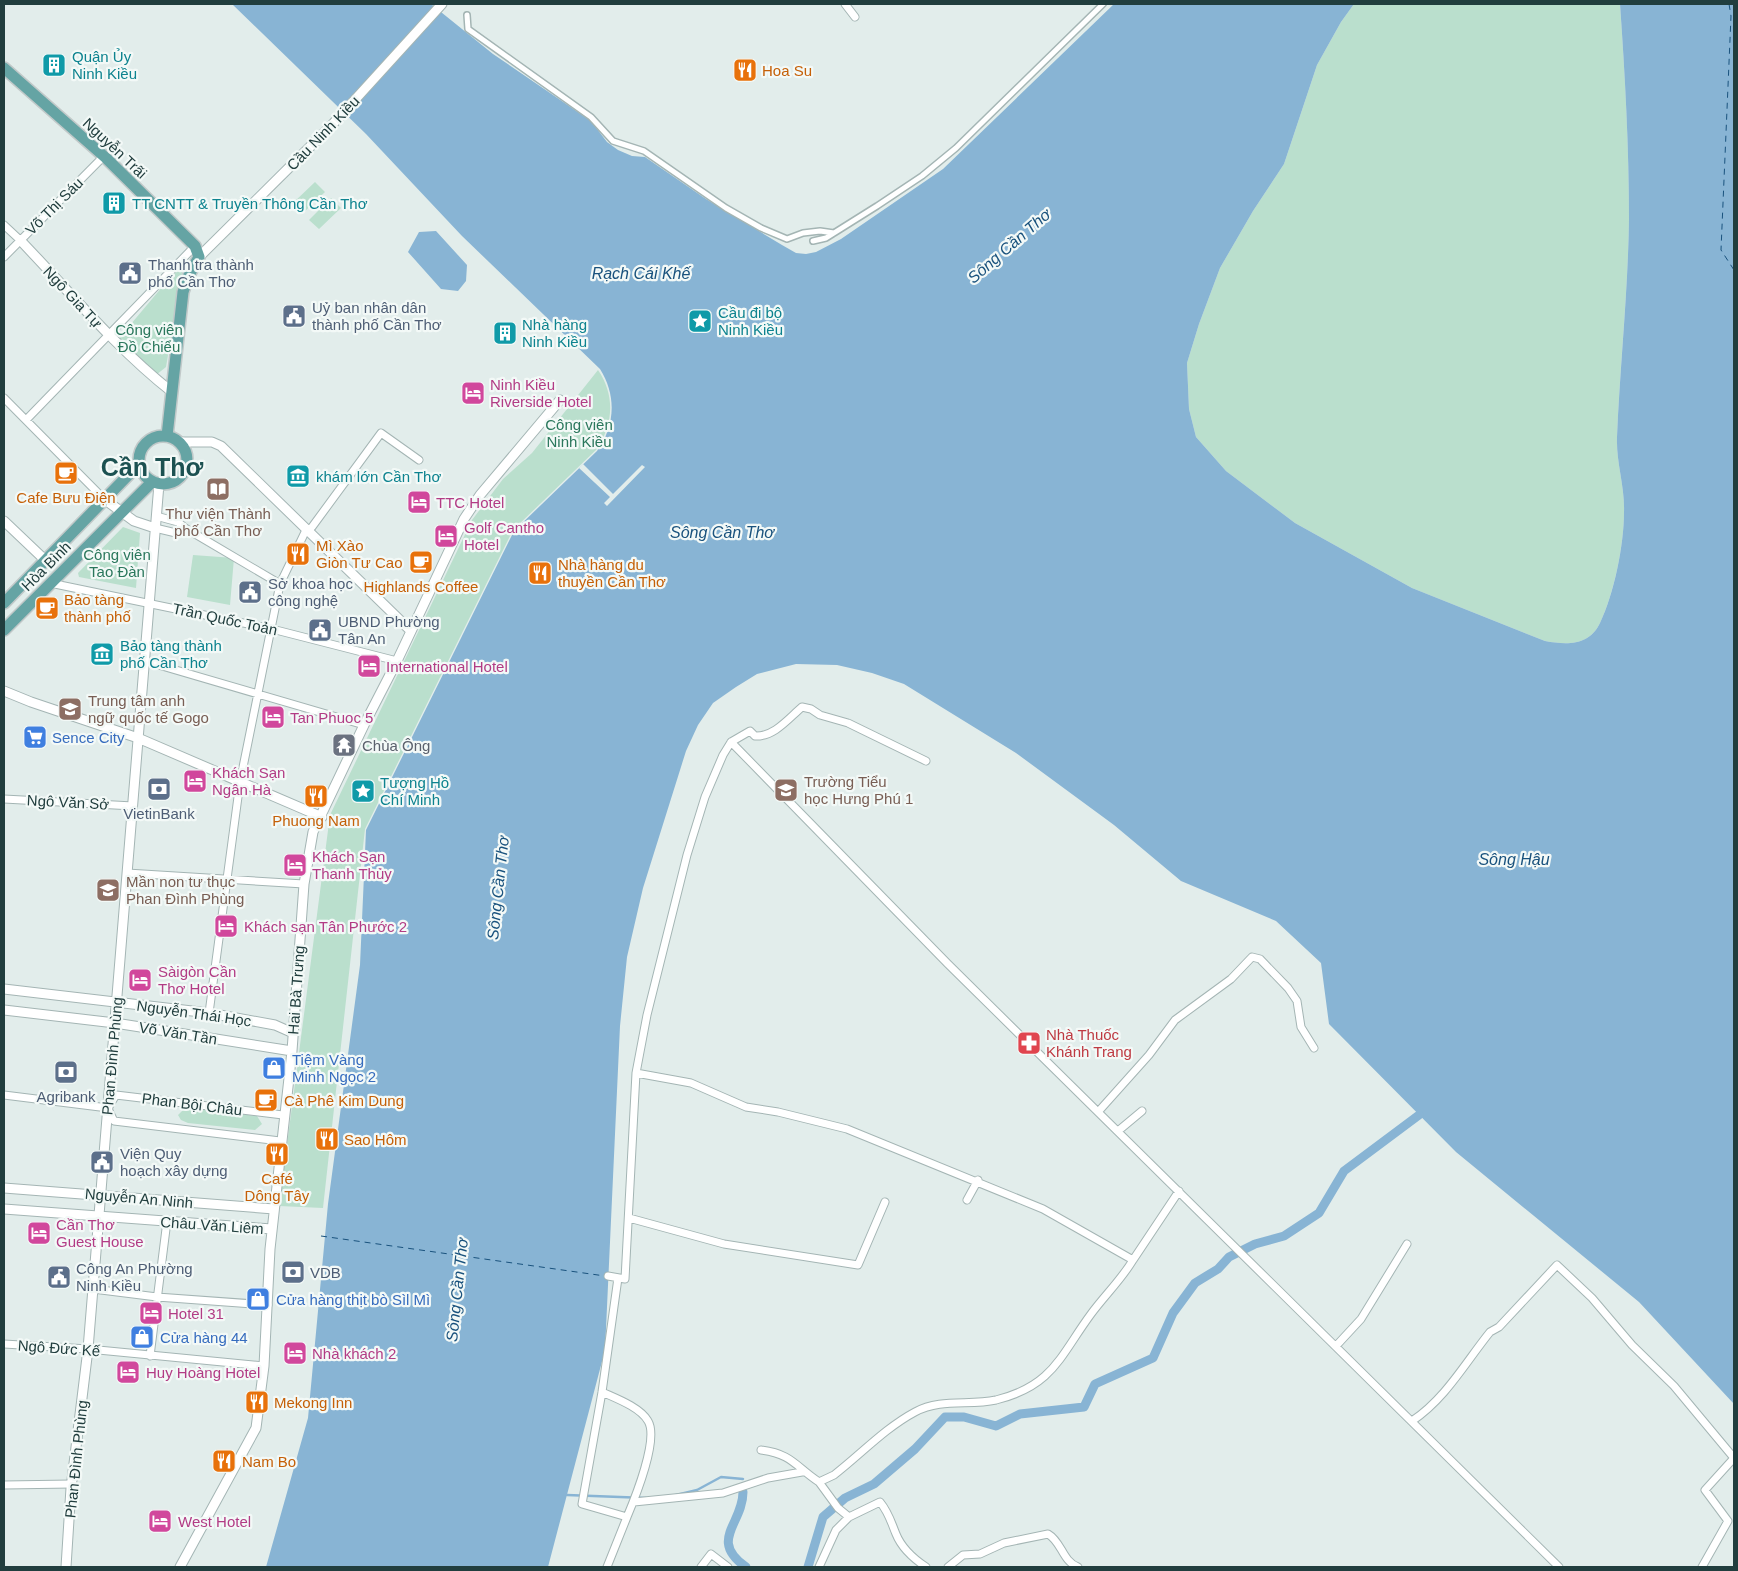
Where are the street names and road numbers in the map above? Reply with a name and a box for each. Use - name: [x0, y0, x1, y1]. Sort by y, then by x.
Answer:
- street label: Cầu Ninh Kiều: [283, 92, 363, 174]
- street label: Nguyễn Trãi: [80, 114, 150, 182]
- street label: Võ Thị Sáu: [22, 174, 86, 238]
- street label: Ngô Gia Tự: [40, 263, 106, 331]
- street label: Hòa Bình: [18, 538, 74, 594]
- street label: Trần Quốc Toản: [171, 600, 279, 638]
- street label: Ngô Văn Sở: [26, 791, 110, 813]
- street label: Hai Bà Trưng: [284, 945, 308, 1035]
- street label: Phan Đình Phùng: [98, 996, 126, 1116]
- street label: Nguyễn Thái Học: [136, 997, 253, 1030]
- street label: Võ Văn Tần: [138, 1018, 218, 1048]
- street label: Phan Bội Châu: [141, 1089, 243, 1119]
- street label: Nguyễn An Ninh: [84, 1185, 194, 1211]
- street label: Châu Văn Liêm: [160, 1213, 264, 1237]
- street label: Ngô Đức Kế: [17, 1337, 101, 1359]
- street label: Phan Đình Phùng: [61, 1399, 91, 1519]

